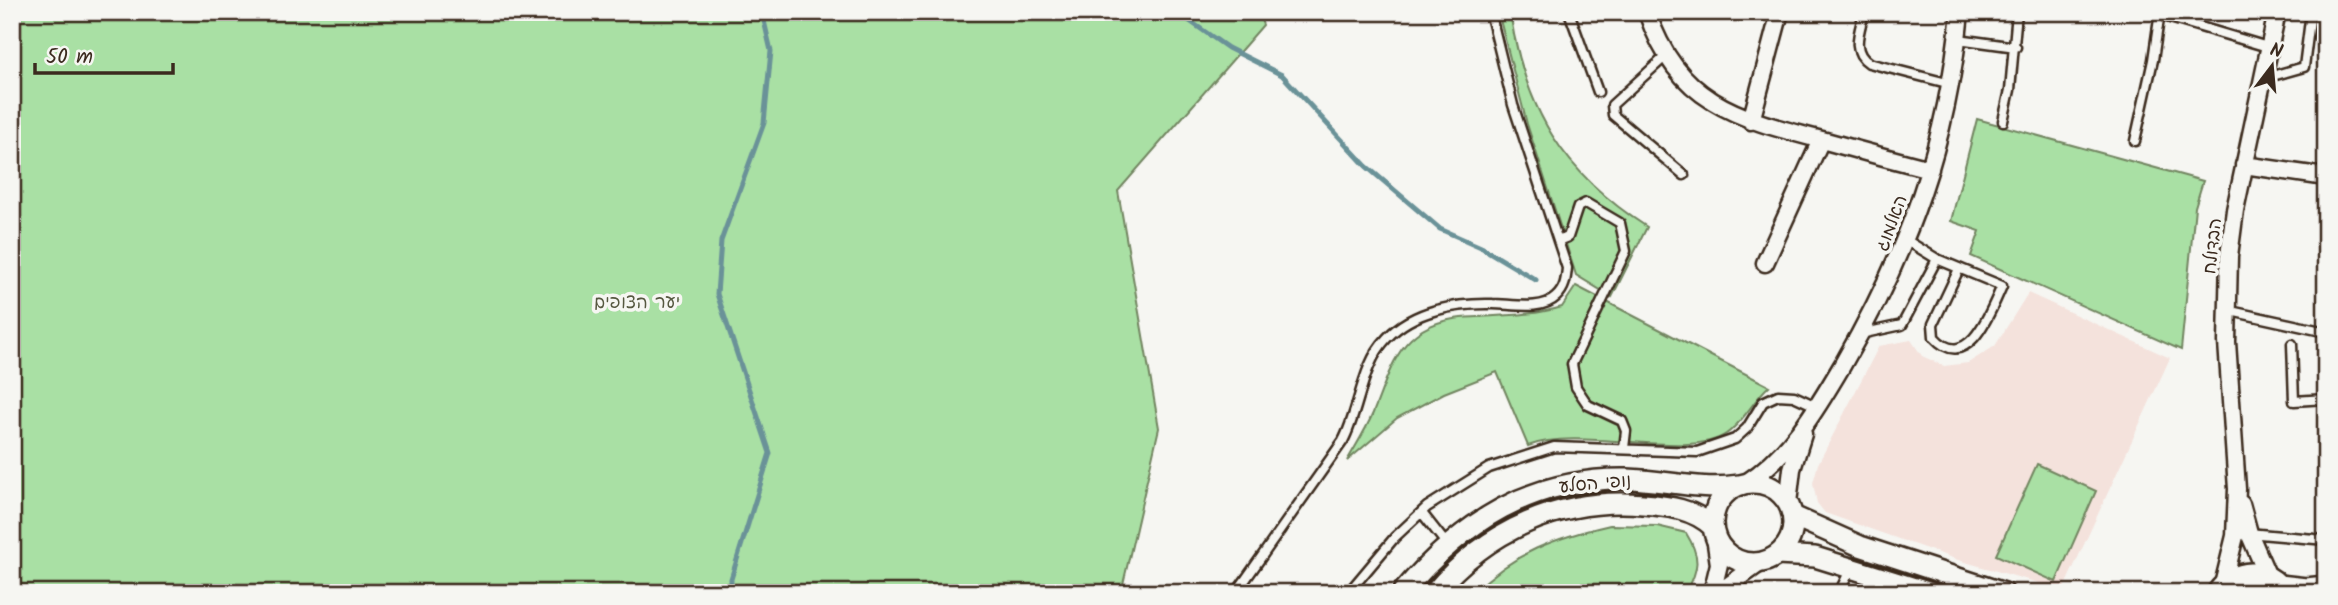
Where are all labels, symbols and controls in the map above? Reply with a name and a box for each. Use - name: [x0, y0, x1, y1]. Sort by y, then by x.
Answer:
- scale bar: [35, 32, 173, 76]
- north arrow: [2236, 32, 2306, 102]
- text: N: [2266, 36, 2286, 68]
- text: 50 m: [46, 41, 93, 74]
- street label: האלמוג: [1868, 191, 1916, 256]
- street label: הבדולח: [2196, 217, 2231, 276]
- park label: יער הצופים: [594, 289, 680, 318]
- street label: נופי הסלע: [1558, 467, 1632, 502]

